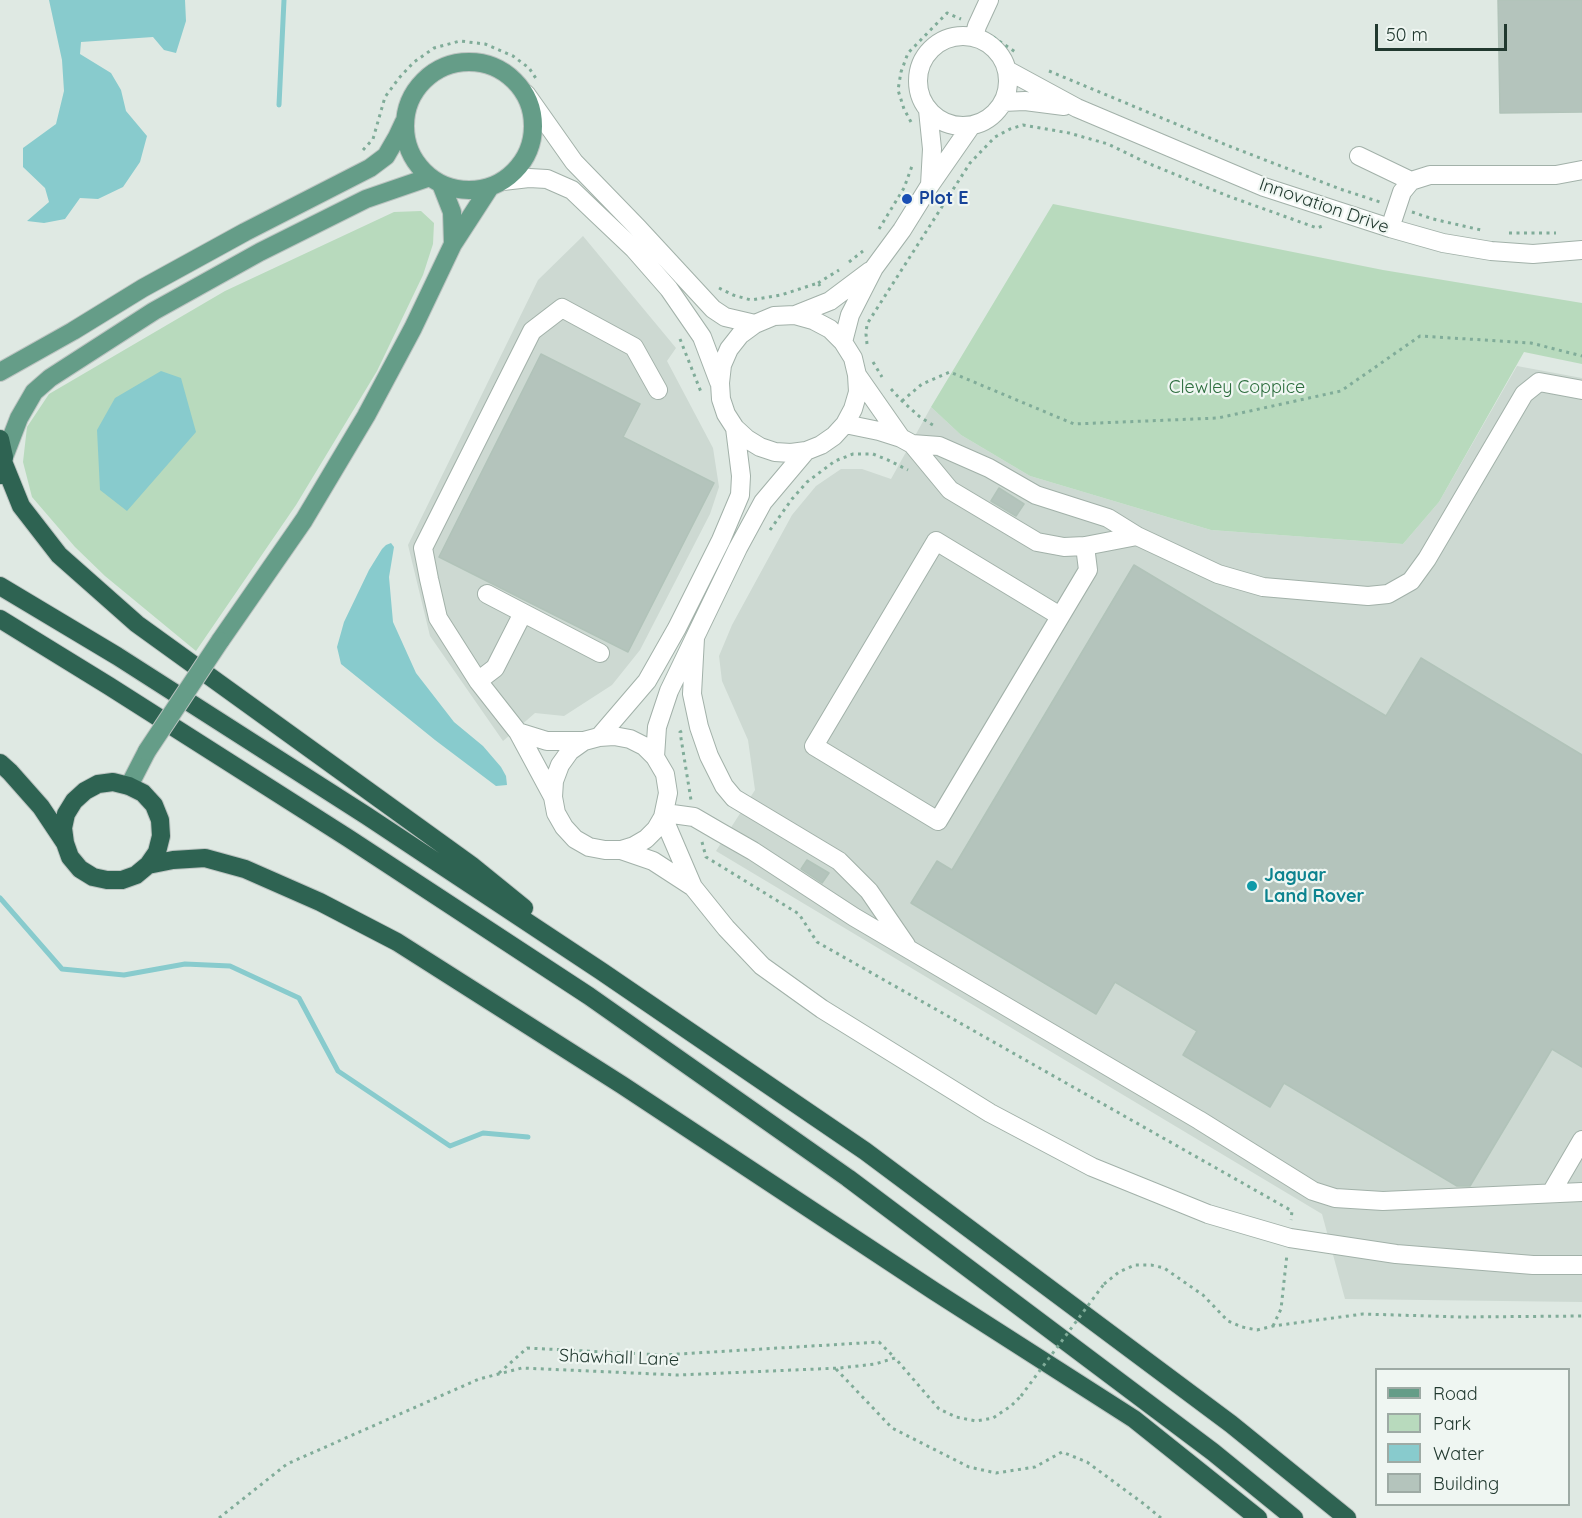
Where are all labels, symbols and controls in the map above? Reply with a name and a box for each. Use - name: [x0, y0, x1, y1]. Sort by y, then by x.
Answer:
- scale bar: [1378, 12, 1510, 50]
- text: 50 m: [1386, 23, 1428, 46]
- street label: Innovation Drive: [1256, 174, 1392, 238]
- place label: Plot E: [919, 188, 968, 210]
- marker: Plot E: [900, 192, 914, 206]
- park label: Clewley Coppice: [1169, 377, 1305, 399]
- place label: Jaguar Land Rover: [1264, 865, 1364, 908]
- marker: Jaguar Land Rover: [1245, 879, 1259, 893]
- street label: Shawhall Lane: [559, 1345, 679, 1371]
- legend: [1375, 1368, 1570, 1506]
- text: Road: [1433, 1382, 1478, 1405]
- text: Park: [1433, 1412, 1471, 1435]
- text: Water: [1433, 1442, 1484, 1465]
- text: Building: [1433, 1472, 1499, 1495]

